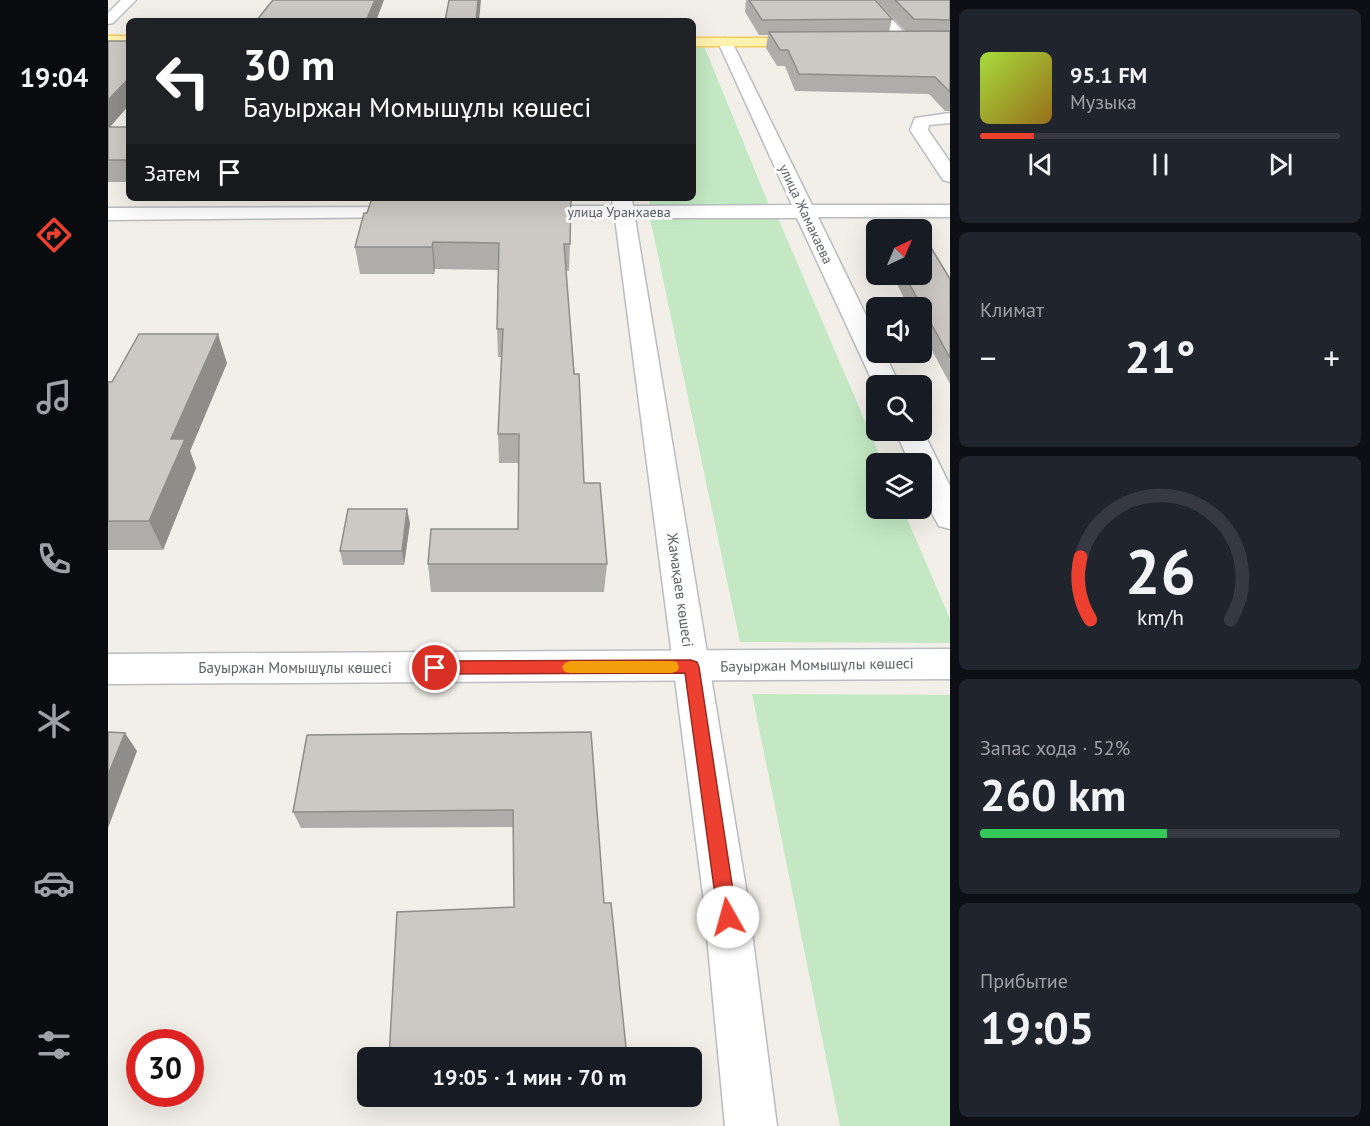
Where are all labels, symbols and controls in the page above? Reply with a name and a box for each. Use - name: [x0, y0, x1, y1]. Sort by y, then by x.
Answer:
- text: 30 m: [243, 37, 335, 92]
- icon: left: [144, 42, 222, 120]
- text: 19:04: [20, 60, 88, 94]
- text: 95.1 FM: [1070, 61, 1147, 89]
- text: Музыка: [1070, 89, 1137, 115]
- text: Бауыржан Момышұлы көшесі: [243, 90, 591, 124]
- icon: previous: [1024, 148, 1057, 181]
- icon: pause: [1144, 148, 1177, 181]
- icon: next: [1264, 148, 1297, 181]
- icon: arrive: [213, 156, 246, 189]
- text: Затем: [144, 159, 201, 187]
- street label: улица Жамакаева: [775, 161, 837, 267]
- street label: улица Уранхаева: [567, 203, 671, 221]
- icon: directions: [33, 214, 75, 256]
- north arrow: [866, 219, 932, 285]
- map controls: [866, 219, 932, 519]
- button: sound: [866, 297, 932, 363]
- text: Климат: [980, 297, 1044, 323]
- text: 21°: [1125, 327, 1195, 385]
- text: −: [980, 336, 997, 379]
- text: +: [1323, 336, 1340, 379]
- button: search: [866, 375, 932, 441]
- icon: music: [33, 376, 75, 418]
- button: layers: [866, 453, 932, 519]
- text: 26: [1125, 530, 1195, 611]
- street label: Жамақаев көшесі: [663, 531, 698, 648]
- icon: phone: [33, 538, 75, 580]
- text: km/h: [1136, 603, 1183, 631]
- pin: [409, 642, 460, 693]
- icon: arrive: [418, 651, 451, 684]
- street label: Бауыржан Момышұлы көшесі: [720, 653, 914, 676]
- street label: Бауыржан Момышұлы көшесі: [198, 658, 392, 677]
- icon: climate: [33, 700, 75, 742]
- text: Запас хода · 52%: [980, 735, 1130, 761]
- text: 260 km: [980, 765, 1126, 823]
- icon: car: [33, 862, 75, 904]
- position arrow: [696, 885, 760, 949]
- text: Прибытие: [980, 968, 1068, 994]
- text: 19:05: [980, 998, 1094, 1056]
- icon: filters: [33, 1024, 75, 1066]
- speed limit sign: 30: [126, 1029, 204, 1107]
- text: 19:05 · 1 мин · 70 m: [433, 1063, 626, 1091]

